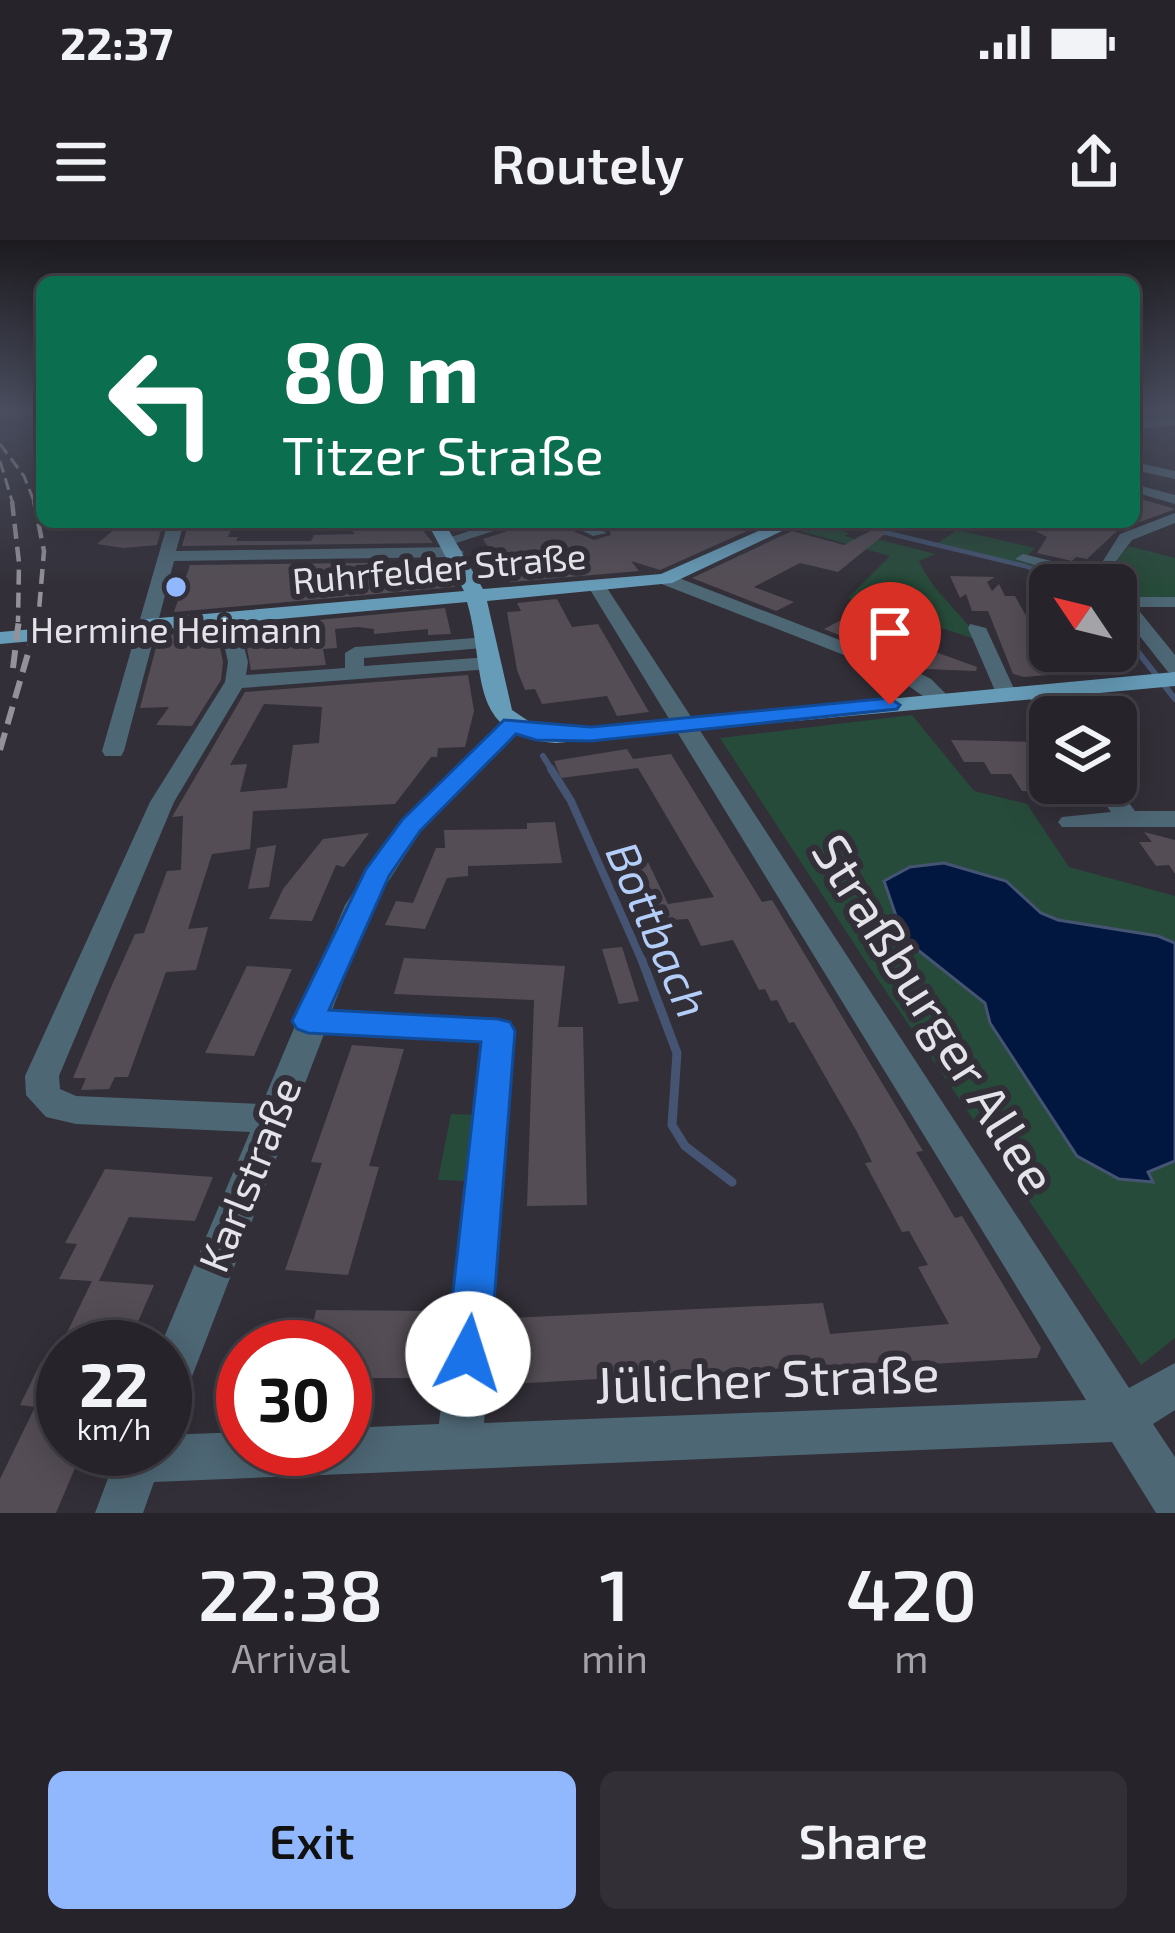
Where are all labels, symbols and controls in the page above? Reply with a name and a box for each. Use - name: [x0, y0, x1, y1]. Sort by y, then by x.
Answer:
- text: 22:37: [60, 15, 173, 69]
- icon: menu: [48, 129, 114, 195]
- icon: share: [1061, 129, 1127, 195]
- text: Routely: [491, 130, 684, 195]
- text: 80 m: [282, 319, 479, 420]
- icon: left: [84, 324, 240, 480]
- text: Titzer Straße: [282, 421, 604, 486]
- street label: Ruhrfelder Straße: [290, 533, 588, 601]
- north arrow: [1029, 564, 1137, 672]
- map controls: [1029, 564, 1137, 804]
- marker: Hermine Heimann: [163, 574, 189, 600]
- pin: [839, 582, 941, 705]
- icon: arrive: [857, 600, 923, 666]
- place label: Hermine Heimann: [30, 607, 322, 650]
- button: layers: [1029, 696, 1137, 804]
- street label: Straßburger Allee: [801, 823, 1071, 1203]
- water label: Bottbach: [596, 833, 722, 1025]
- street label: Karlstraße: [186, 1069, 310, 1279]
- position arrow: [405, 1291, 531, 1417]
- speed limit sign: 30: [216, 1320, 372, 1476]
- street label: Jülicher Straße: [594, 1340, 940, 1414]
- text: 22: [79, 1347, 149, 1419]
- text: km/h: [77, 1410, 151, 1446]
- text: 22:38: [198, 1549, 383, 1635]
- text: 1: [600, 1549, 630, 1635]
- text: 420: [846, 1549, 977, 1635]
- text: Arrival: [231, 1634, 350, 1681]
- text: min: [581, 1634, 648, 1681]
- text: m: [894, 1634, 928, 1681]
- button: Exit: [48, 1771, 576, 1909]
- button: Share: [600, 1771, 1127, 1909]

